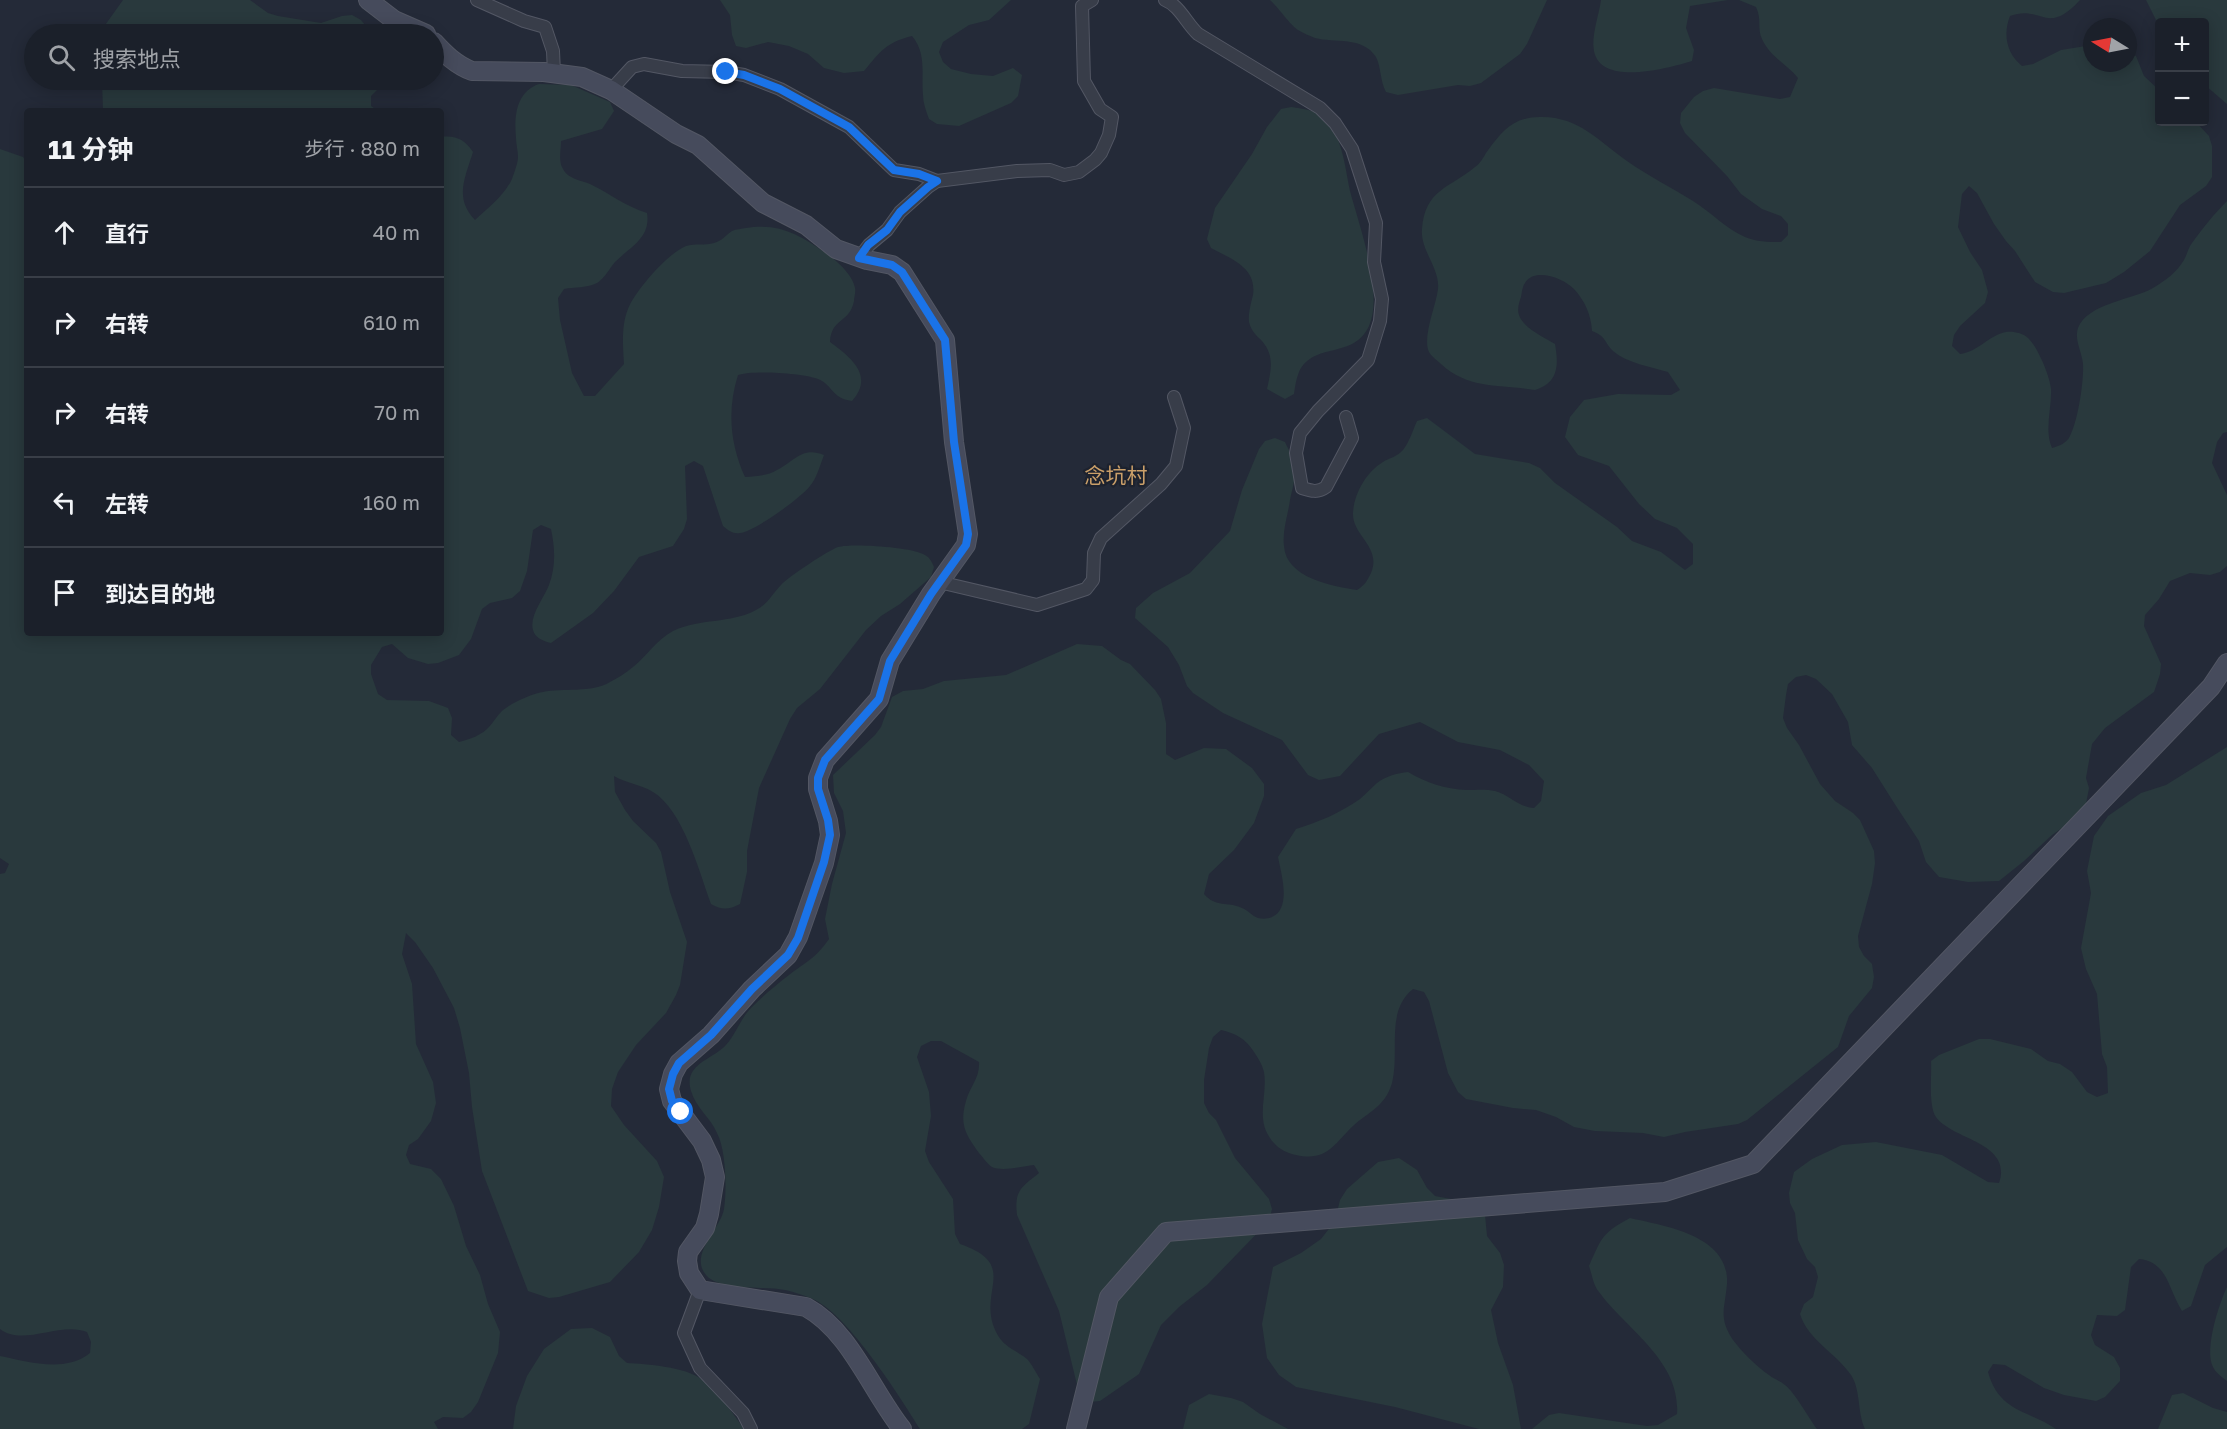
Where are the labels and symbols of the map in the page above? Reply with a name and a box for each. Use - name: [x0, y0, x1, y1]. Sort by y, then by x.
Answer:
- north arrow: [2083, 18, 2137, 72]
- route end: [712, 58, 738, 84]
- district label: 念坑村: [1085, 462, 1148, 488]
- route start: [667, 1098, 693, 1124]

